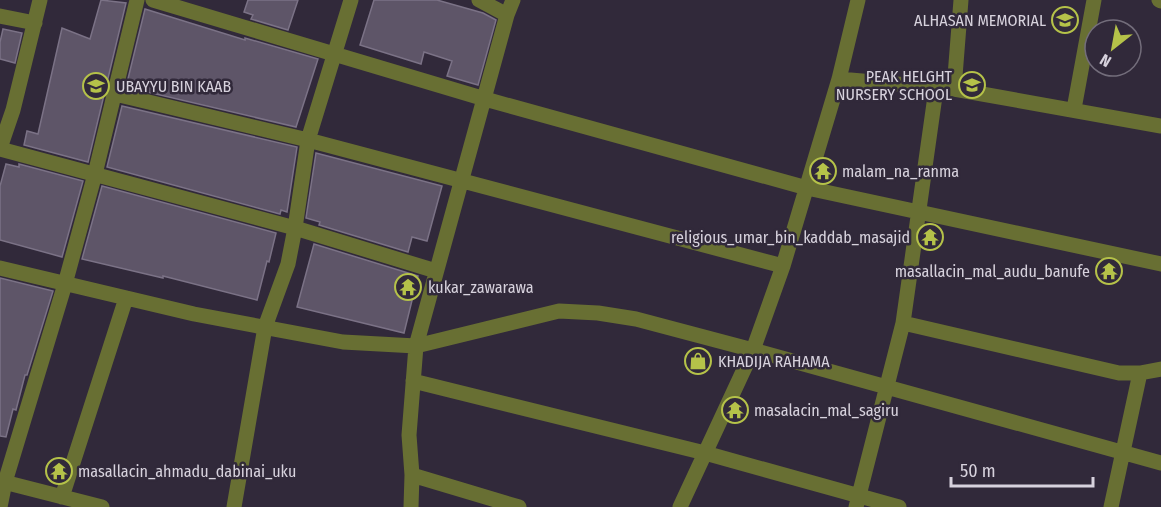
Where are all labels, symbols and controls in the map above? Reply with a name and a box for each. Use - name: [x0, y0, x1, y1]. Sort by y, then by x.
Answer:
- school or university icon: ALHASAN MEMORIAL: [1050, 5, 1080, 35]
- place label: ALHASAN MEMORIAL: [914, 11, 1046, 30]
- north arrow: [1083, 18, 1143, 78]
- text: N: [1097, 50, 1115, 71]
- place label: PEAK HELGHT NURSERY SCHOOL: [836, 67, 953, 104]
- school or university icon: PEAK HELGHT NURSERY SCHOOL: [957, 70, 987, 100]
- school or university icon: UBAYYU BIN KAAB: [81, 71, 111, 101]
- place label: UBAYYU BIN KAAB: [116, 77, 232, 96]
- temple icon: malam_na_ranma: [808, 156, 838, 186]
- place label: malam_na_ranma: [842, 162, 959, 181]
- temple icon: religious_umar_bin_kaddab_masajid: [915, 222, 945, 252]
- place label: religious_umar_bin_kaddab_masajid: [671, 228, 910, 247]
- temple icon: masallacin_mal_audu_banufe: [1094, 256, 1124, 286]
- place label: masallacin_mal_audu_banufe: [895, 262, 1090, 281]
- temple icon: kukar_zawarawa: [393, 272, 423, 302]
- place label: kukar_zawarawa: [428, 278, 534, 297]
- shop icon: KHADIJA RAHAMA: [683, 346, 713, 376]
- place label: KHADIJA RAHAMA: [718, 352, 830, 371]
- temple icon: masalacin_mal_sagiru: [720, 395, 750, 425]
- place label: masalacin_mal_sagiru: [754, 401, 899, 420]
- scale bar: [951, 450, 1094, 488]
- temple icon: masallacin_ahmadu_dabinai_uku: [44, 456, 74, 486]
- text: 50 m: [960, 460, 996, 482]
- place label: masallacin_ahmadu_dabinai_uku: [78, 462, 296, 481]

